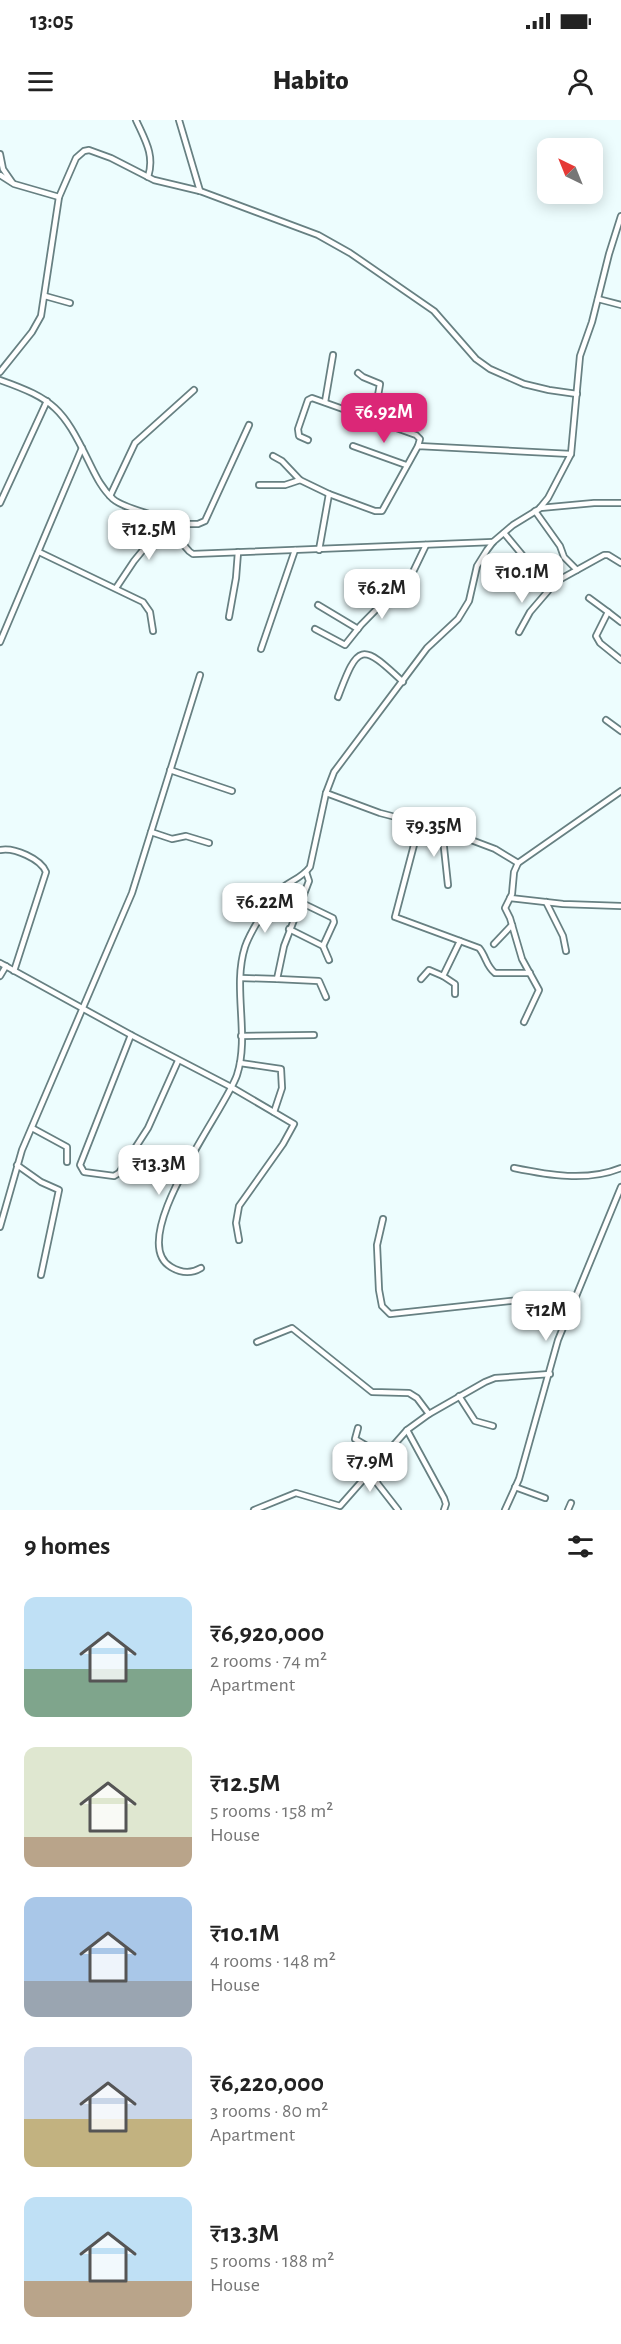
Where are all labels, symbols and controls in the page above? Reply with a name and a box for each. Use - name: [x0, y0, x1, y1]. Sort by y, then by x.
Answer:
- text: 13:05: [30, 10, 73, 32]
- icon: menu: [24, 65, 57, 98]
- icon: person: [564, 65, 597, 98]
- text: Habito: [272, 67, 349, 94]
- north arrow: [537, 138, 603, 204]
- map controls: [537, 138, 603, 204]
- pin: ₹6.92M: [335, 393, 433, 444]
- text: ₹6.92M: [355, 402, 413, 422]
- pin: ₹12.5M: [100, 510, 198, 561]
- text: ₹12.5M: [122, 519, 176, 539]
- pin: ₹10.1M: [473, 553, 571, 604]
- text: ₹10.1M: [495, 562, 549, 582]
- pin: ₹6.2M: [340, 569, 424, 620]
- text: ₹6.2M: [358, 578, 406, 598]
- pin: ₹9.35M: [385, 807, 483, 858]
- text: ₹9.35M: [406, 816, 462, 836]
- pin: ₹6.22M: [216, 883, 314, 934]
- text: ₹6.22M: [236, 892, 294, 912]
- pin: ₹13.3M: [110, 1145, 208, 1196]
- text: ₹13.3M: [132, 1154, 186, 1174]
- pin: ₹12M: [510, 1291, 582, 1342]
- text: ₹12M: [526, 1300, 566, 1320]
- pin: ₹7.9M: [328, 1442, 412, 1493]
- text: ₹7.9M: [346, 1451, 394, 1471]
- icon: filters: [564, 1530, 597, 1563]
- text: 9 homes: [24, 1533, 110, 1559]
- text: ₹6,920,000: [210, 1620, 324, 1646]
- icon: home: [72, 1621, 144, 1693]
- text: 2 rooms · 74 m²: [210, 1651, 327, 1671]
- text: Apartment: [210, 1675, 295, 1695]
- text: ₹12.5M: [210, 1770, 280, 1796]
- icon: home: [72, 1771, 144, 1843]
- text: 5 rooms · 158 m²: [210, 1801, 333, 1821]
- text: House: [210, 1825, 260, 1845]
- text: ₹10.1M: [210, 1920, 280, 1946]
- icon: home: [72, 1921, 144, 1993]
- text: 4 rooms · 148 m²: [210, 1951, 336, 1971]
- text: House: [210, 1975, 260, 1995]
- text: ₹6,220,000: [210, 2070, 324, 2096]
- icon: home: [72, 2071, 144, 2143]
- text: 3 rooms · 80 m²: [210, 2101, 328, 2121]
- text: Apartment: [210, 2125, 295, 2145]
- text: ₹13.3M: [210, 2220, 279, 2246]
- icon: home: [72, 2221, 144, 2293]
- text: 5 rooms · 188 m²: [210, 2251, 334, 2271]
- text: House: [210, 2275, 260, 2295]

